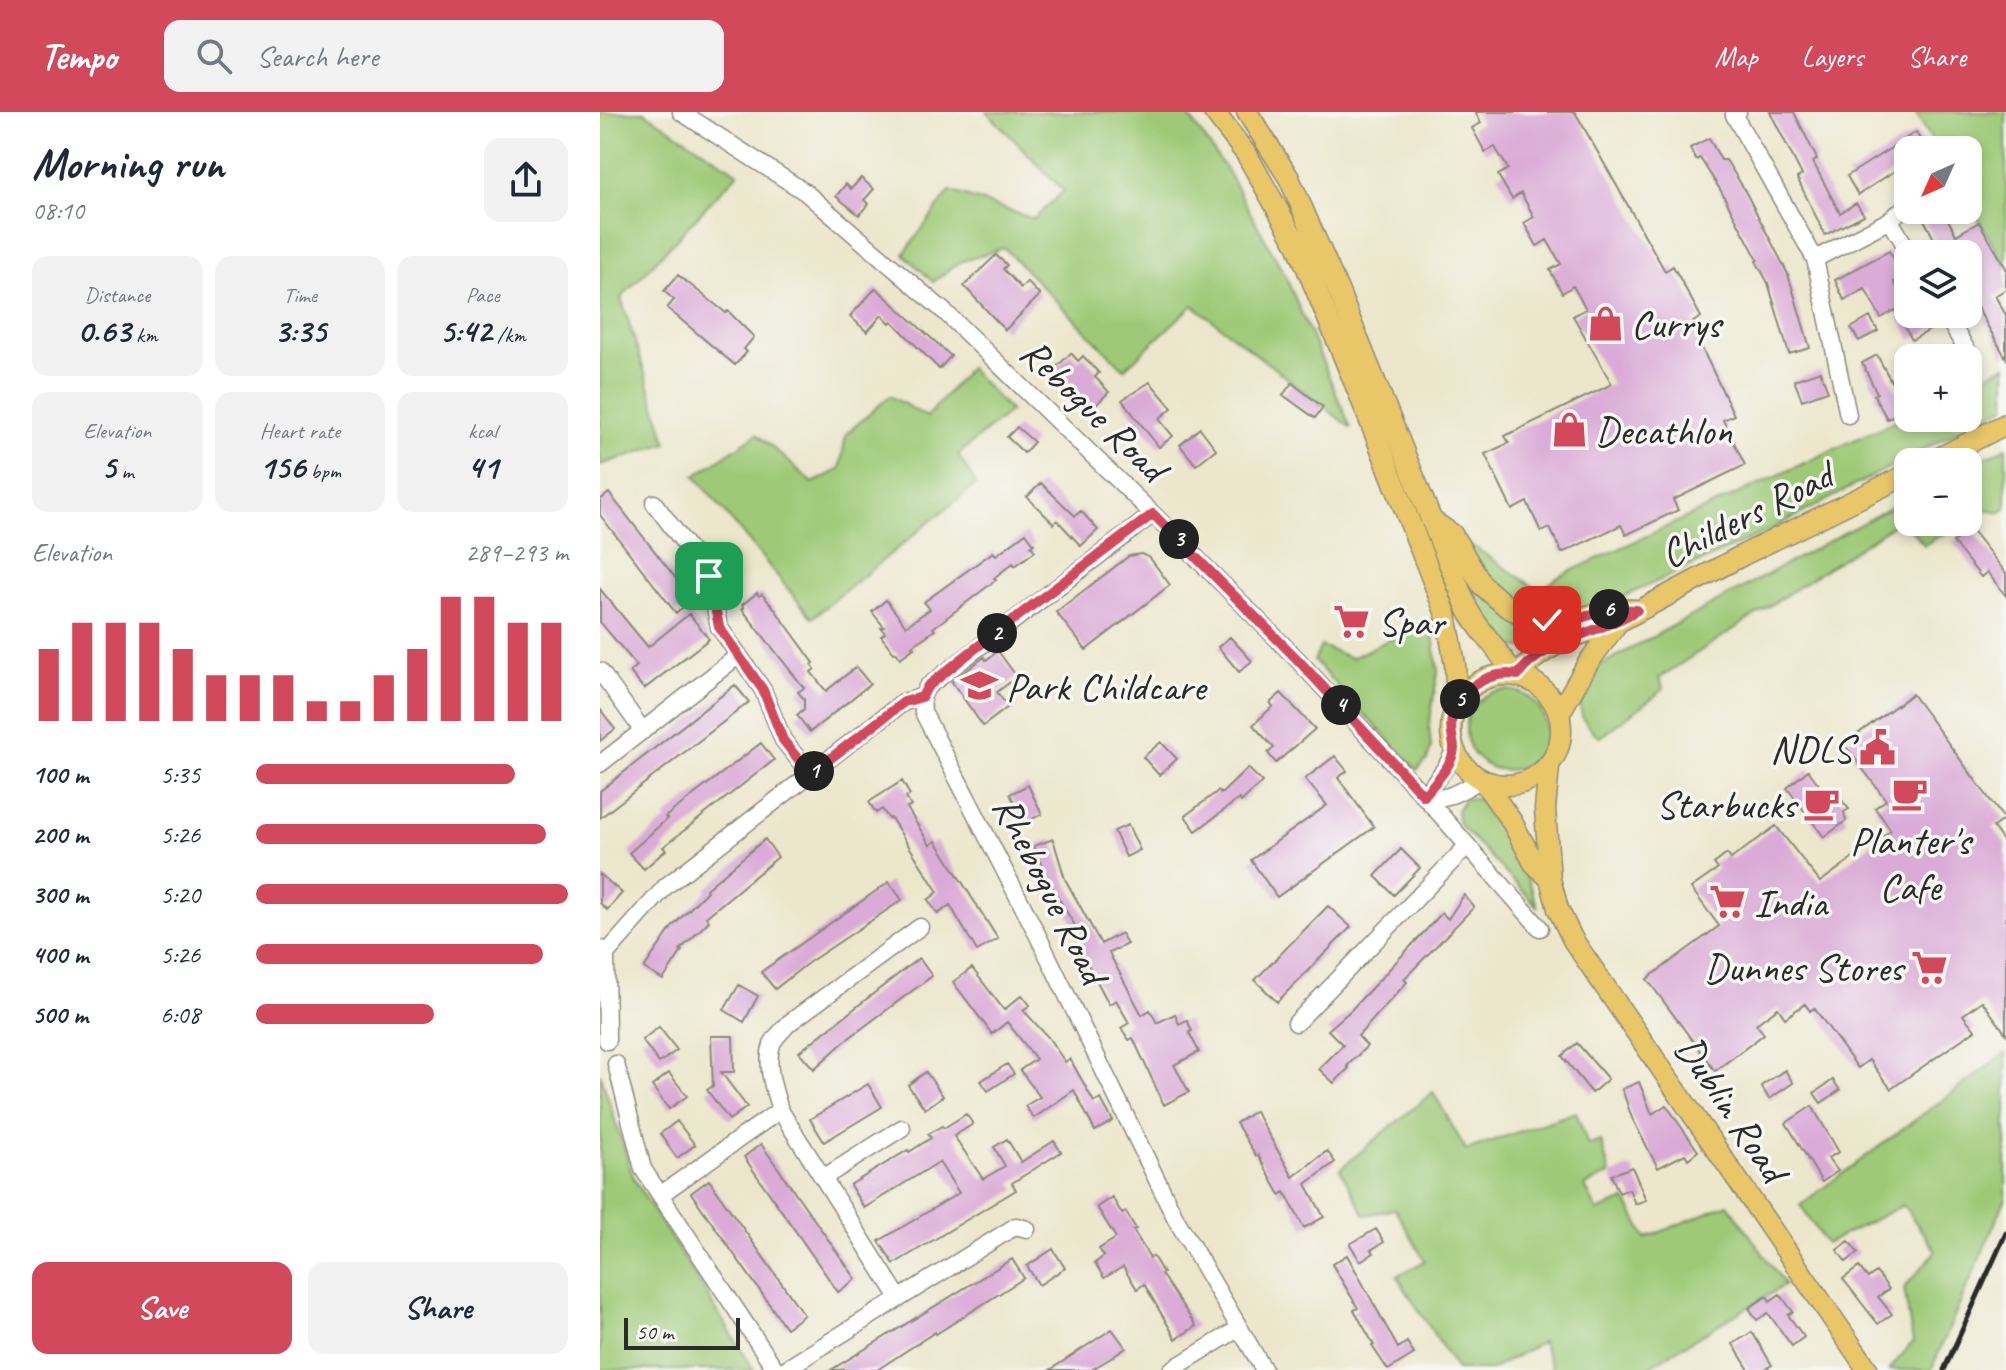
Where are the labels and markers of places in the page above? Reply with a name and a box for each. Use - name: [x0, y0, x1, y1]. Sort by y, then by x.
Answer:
- place label: Currys: [1631, 299, 1724, 349]
- shop icon: Currys: [1586, 304, 1624, 342]
- place label: Decathlon: [1595, 406, 1733, 456]
- shop icon: Decathlon: [1550, 411, 1588, 449]
- pin: 3: [1159, 519, 1199, 559]
- pin: [675, 542, 743, 610]
- pin: [1513, 586, 1581, 654]
- pin: 6: [1589, 589, 1629, 629]
- place label: Spar: [1378, 597, 1447, 647]
- supermarket icon: Spar: [1333, 602, 1371, 640]
- pin: 2: [977, 613, 1017, 653]
- place label: Park Childcare: [1006, 662, 1208, 712]
- school or university icon: Park Childcare: [961, 667, 999, 705]
- pin: 5: [1440, 679, 1480, 719]
- pin: 4: [1321, 685, 1361, 725]
- place label: NDLS: [1770, 724, 1860, 774]
- public building icon: NDLS: [1859, 729, 1897, 767]
- pin: 1: [794, 751, 834, 791]
- cafe icon: Planter's Cafe: [1891, 774, 1929, 812]
- place label: Starbucks: [1656, 780, 1799, 830]
- cafe icon: Starbucks: [1803, 785, 1841, 823]
- place label: Planter's Cafe: [1850, 816, 1973, 912]
- place label: India: [1754, 878, 1830, 928]
- supermarket icon: India: [1709, 883, 1747, 921]
- place label: Dunnes Stores: [1704, 943, 1906, 993]
- supermarket icon: Dunnes Stores: [1910, 948, 1948, 986]

